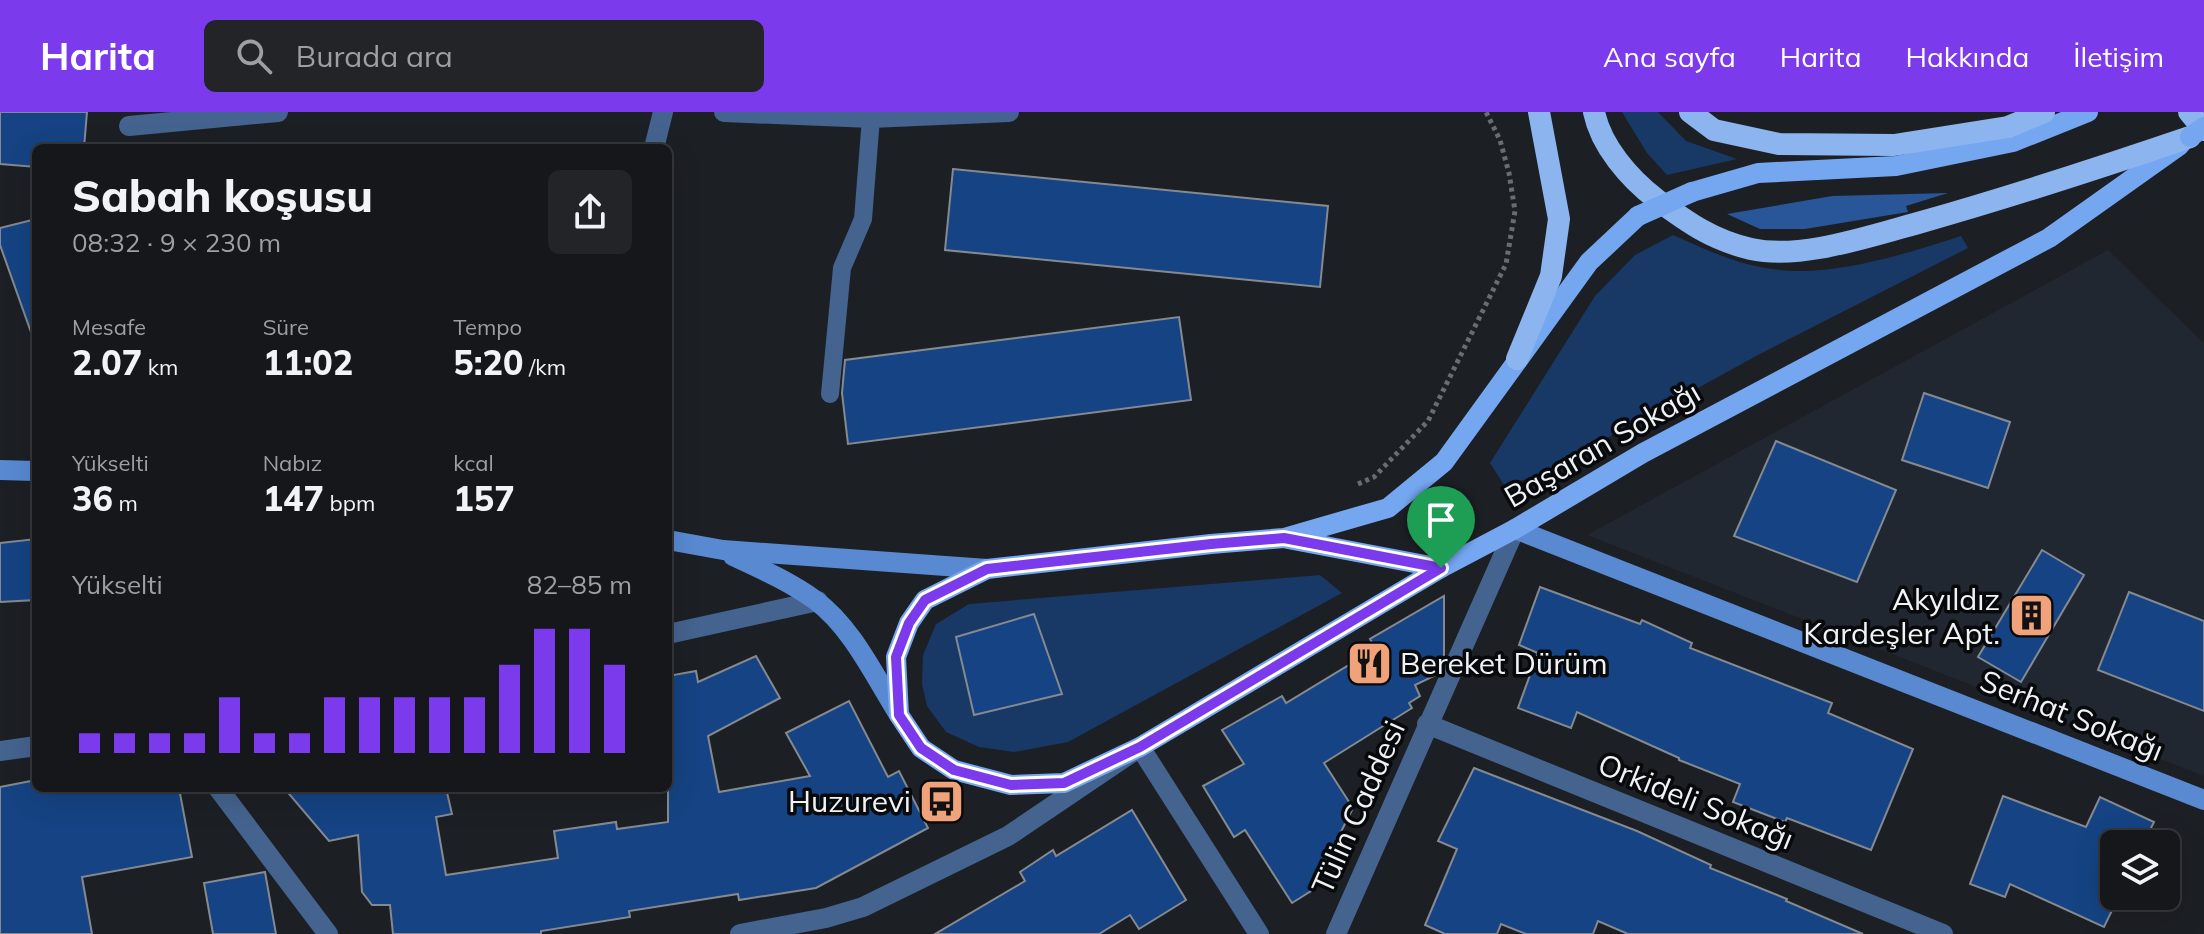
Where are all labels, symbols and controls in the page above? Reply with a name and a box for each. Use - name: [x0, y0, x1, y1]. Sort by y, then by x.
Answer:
- search box: [204, 20, 764, 92]
- text: Harita: [40, 32, 156, 80]
- icon: search: [232, 34, 276, 78]
- text: Burada ara: [296, 37, 453, 75]
- text: Ana sayfa: [1603, 39, 1736, 74]
- text: Harita: [1780, 39, 1861, 74]
- text: Hakkında: [1905, 39, 2029, 74]
- text: İletişim: [2073, 39, 2164, 74]
- text: Sabah koşusu: [72, 168, 373, 223]
- button: share: [548, 170, 632, 254]
- text: 08:32 · 9 × 230 m: [72, 226, 281, 259]
- text: Mesafe: [72, 313, 146, 341]
- text: Süre: [263, 313, 309, 341]
- text: Tempo: [453, 313, 522, 341]
- text: 2.07: [72, 341, 142, 384]
- text: 11:02: [263, 341, 353, 384]
- text: 5:20: [453, 341, 523, 384]
- text: km: [142, 353, 178, 381]
- text: /km: [523, 353, 566, 381]
- street label: Başaran Sokağı: [1497, 373, 1707, 515]
- text: Yükselti: [72, 449, 149, 477]
- text: Nabız: [263, 449, 322, 477]
- text: kcal: [453, 449, 494, 477]
- text: 36: [72, 477, 113, 520]
- text: 147: [263, 477, 324, 520]
- text: 157: [453, 477, 515, 520]
- pin: [1407, 486, 1475, 568]
- text: m: [113, 489, 138, 517]
- text: bpm: [324, 489, 375, 517]
- icon: arrive: [1419, 498, 1463, 542]
- text: Yükselti: [72, 568, 163, 601]
- text: 82–85 m: [527, 568, 632, 601]
- place label: Akyıldız Kardeşler Apt.: [1803, 580, 2000, 652]
- building icon: Akyıldız Kardeşler Apt.: [2007, 592, 2055, 640]
- restaurant icon: Bereket Dürüm: [1345, 639, 1393, 687]
- place label: Bereket Dürüm: [1400, 644, 1608, 682]
- street label: Serhat Sokağı: [1975, 661, 2169, 769]
- street label: Tülin Caddesi: [1303, 715, 1413, 899]
- street label: Orkideli Sokağı: [1593, 744, 1799, 858]
- bus stop icon: Huzurevi: [918, 777, 966, 825]
- place label: Huzurevi: [788, 782, 911, 820]
- map controls: [2100, 830, 2180, 910]
- button: layers: [2100, 830, 2180, 910]

